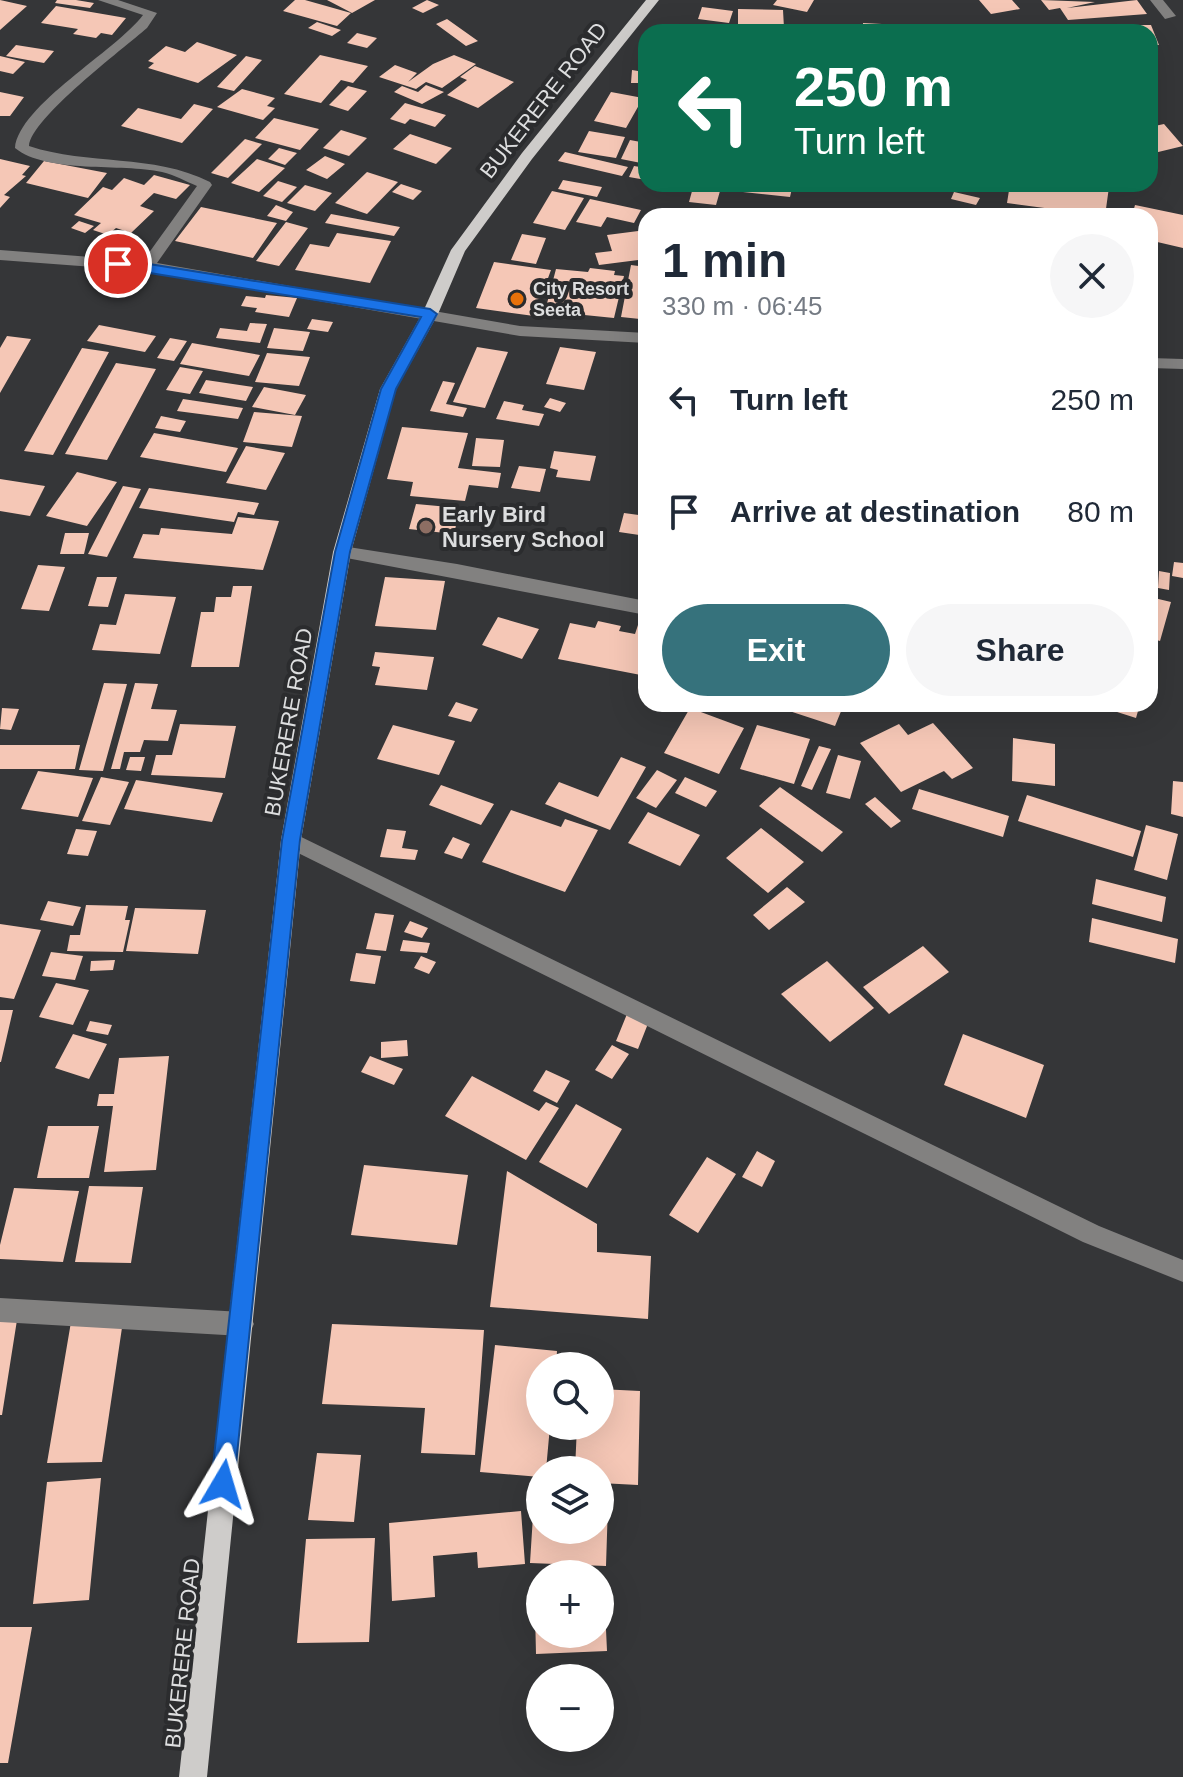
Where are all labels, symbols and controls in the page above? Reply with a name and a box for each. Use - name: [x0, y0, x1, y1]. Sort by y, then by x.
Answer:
- street label: BUKERERE ROAD: [475, 17, 612, 183]
- text: 250 m: [794, 55, 953, 118]
- icon: left: [662, 56, 766, 160]
- text: Turn left: [794, 121, 925, 162]
- pin: [84, 230, 152, 298]
- text: 1 min: [662, 234, 787, 287]
- button: close: [1050, 234, 1134, 318]
- icon: arrive: [96, 242, 140, 286]
- place label: City Resort Seeta: [533, 279, 629, 320]
- marker: City Resort Seeta: [508, 290, 526, 308]
- text: 330 m · 06:45: [662, 291, 822, 321]
- icon: left: [662, 378, 706, 422]
- text: Turn left: [730, 383, 848, 416]
- text: 250 m: [1051, 383, 1134, 416]
- icon: arrive: [662, 490, 706, 534]
- text: Arrive at destination: [730, 495, 1020, 528]
- text: 80 m: [1067, 495, 1134, 528]
- place label: Early Bird Nursery School: [442, 502, 605, 552]
- marker: Early Bird Nursery School: [417, 518, 435, 536]
- button: Exit: [662, 604, 890, 696]
- button: Share: [906, 604, 1134, 696]
- street label: BUKERERE ROAD: [260, 626, 317, 818]
- map controls: [526, 1352, 614, 1752]
- button: search: [526, 1352, 614, 1440]
- position arrow: [181, 1442, 265, 1526]
- button: layers: [526, 1456, 614, 1544]
- street label: BUKERERE ROAD: [160, 1557, 205, 1749]
- button: +: [526, 1560, 614, 1648]
- button: −: [526, 1664, 614, 1752]

